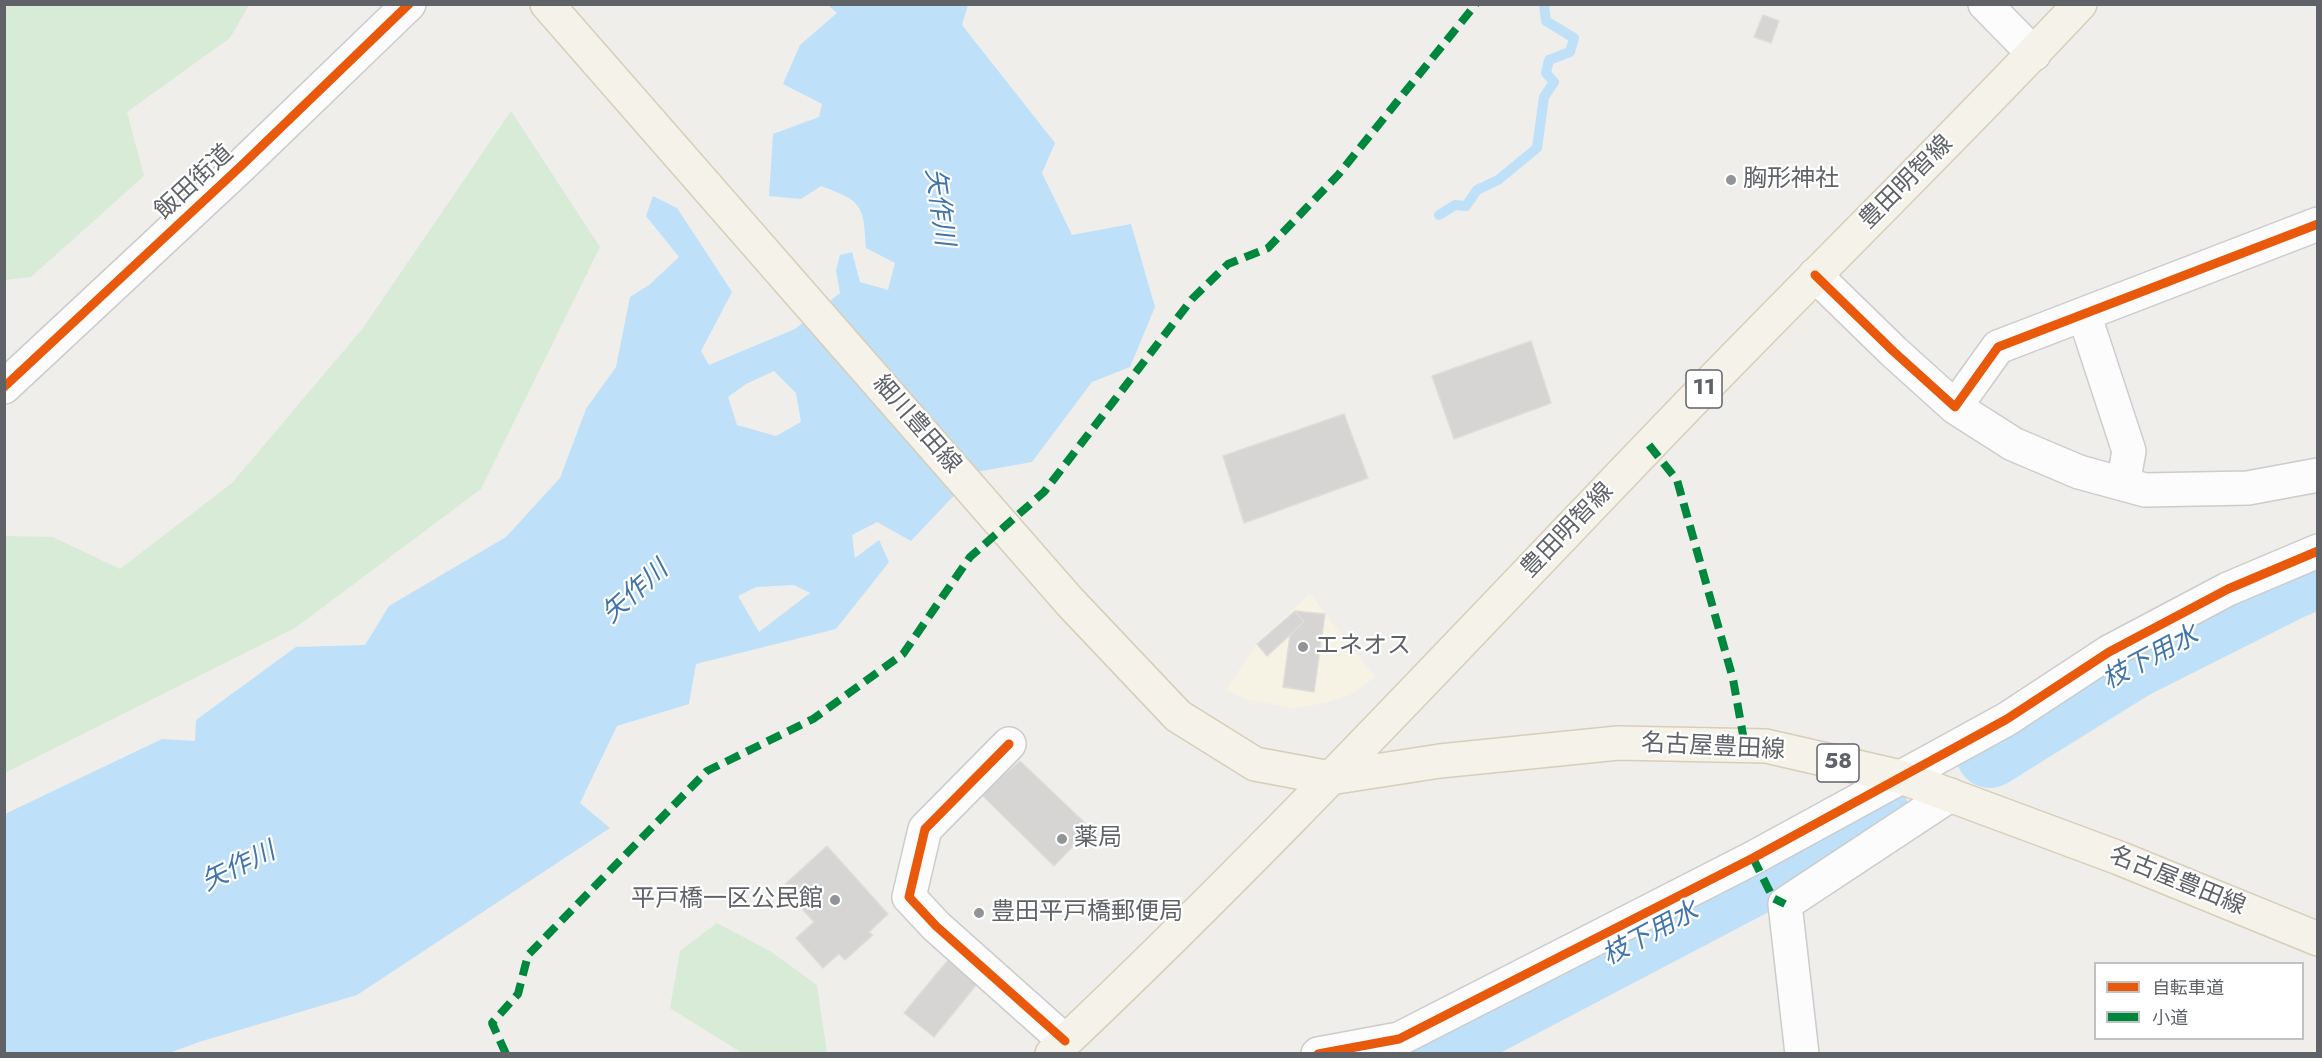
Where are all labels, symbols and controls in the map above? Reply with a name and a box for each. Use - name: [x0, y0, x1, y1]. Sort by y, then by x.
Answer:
- street label: 豊田明智線: [1854, 130, 1960, 236]
- street label: 飯田街道: [150, 140, 240, 226]
- water label: 矢作川: [917, 166, 959, 248]
- place label: 胸形神社: [1743, 166, 1839, 194]
- marker: 胸形神社: [1724, 173, 1738, 187]
- street label: 細川豊田線: [866, 370, 966, 480]
- road number: 11: [1686, 370, 1722, 408]
- street label: 豊田明智線: [1516, 478, 1620, 584]
- water label: 矢作川: [597, 555, 675, 631]
- water label: 枝下用水: [2098, 621, 2204, 697]
- place label: エネオス: [1315, 633, 1411, 661]
- marker: エネオス: [1296, 640, 1310, 654]
- street label: 名古屋豊田線: [1640, 730, 1786, 766]
- road number: 58: [1817, 744, 1859, 782]
- place label: 薬局: [1074, 825, 1122, 853]
- marker: 薬局: [1055, 832, 1069, 846]
- water label: 矢作川: [197, 837, 281, 899]
- street label: 名古屋豊田線: [2105, 842, 2249, 922]
- place label: 平戸橋一区公民館: [631, 886, 823, 914]
- marker: 平戸橋一区公民館: [828, 893, 842, 907]
- water label: 枝下用水: [1598, 897, 1704, 973]
- place label: 豊田平戸橋郵便局: [991, 899, 1183, 927]
- marker: 豊田平戸橋郵便局: [972, 906, 986, 920]
- legend: [2094, 962, 2304, 1040]
- text: 自転車道: [2152, 975, 2224, 1001]
- text: 小道: [2152, 1005, 2188, 1031]

